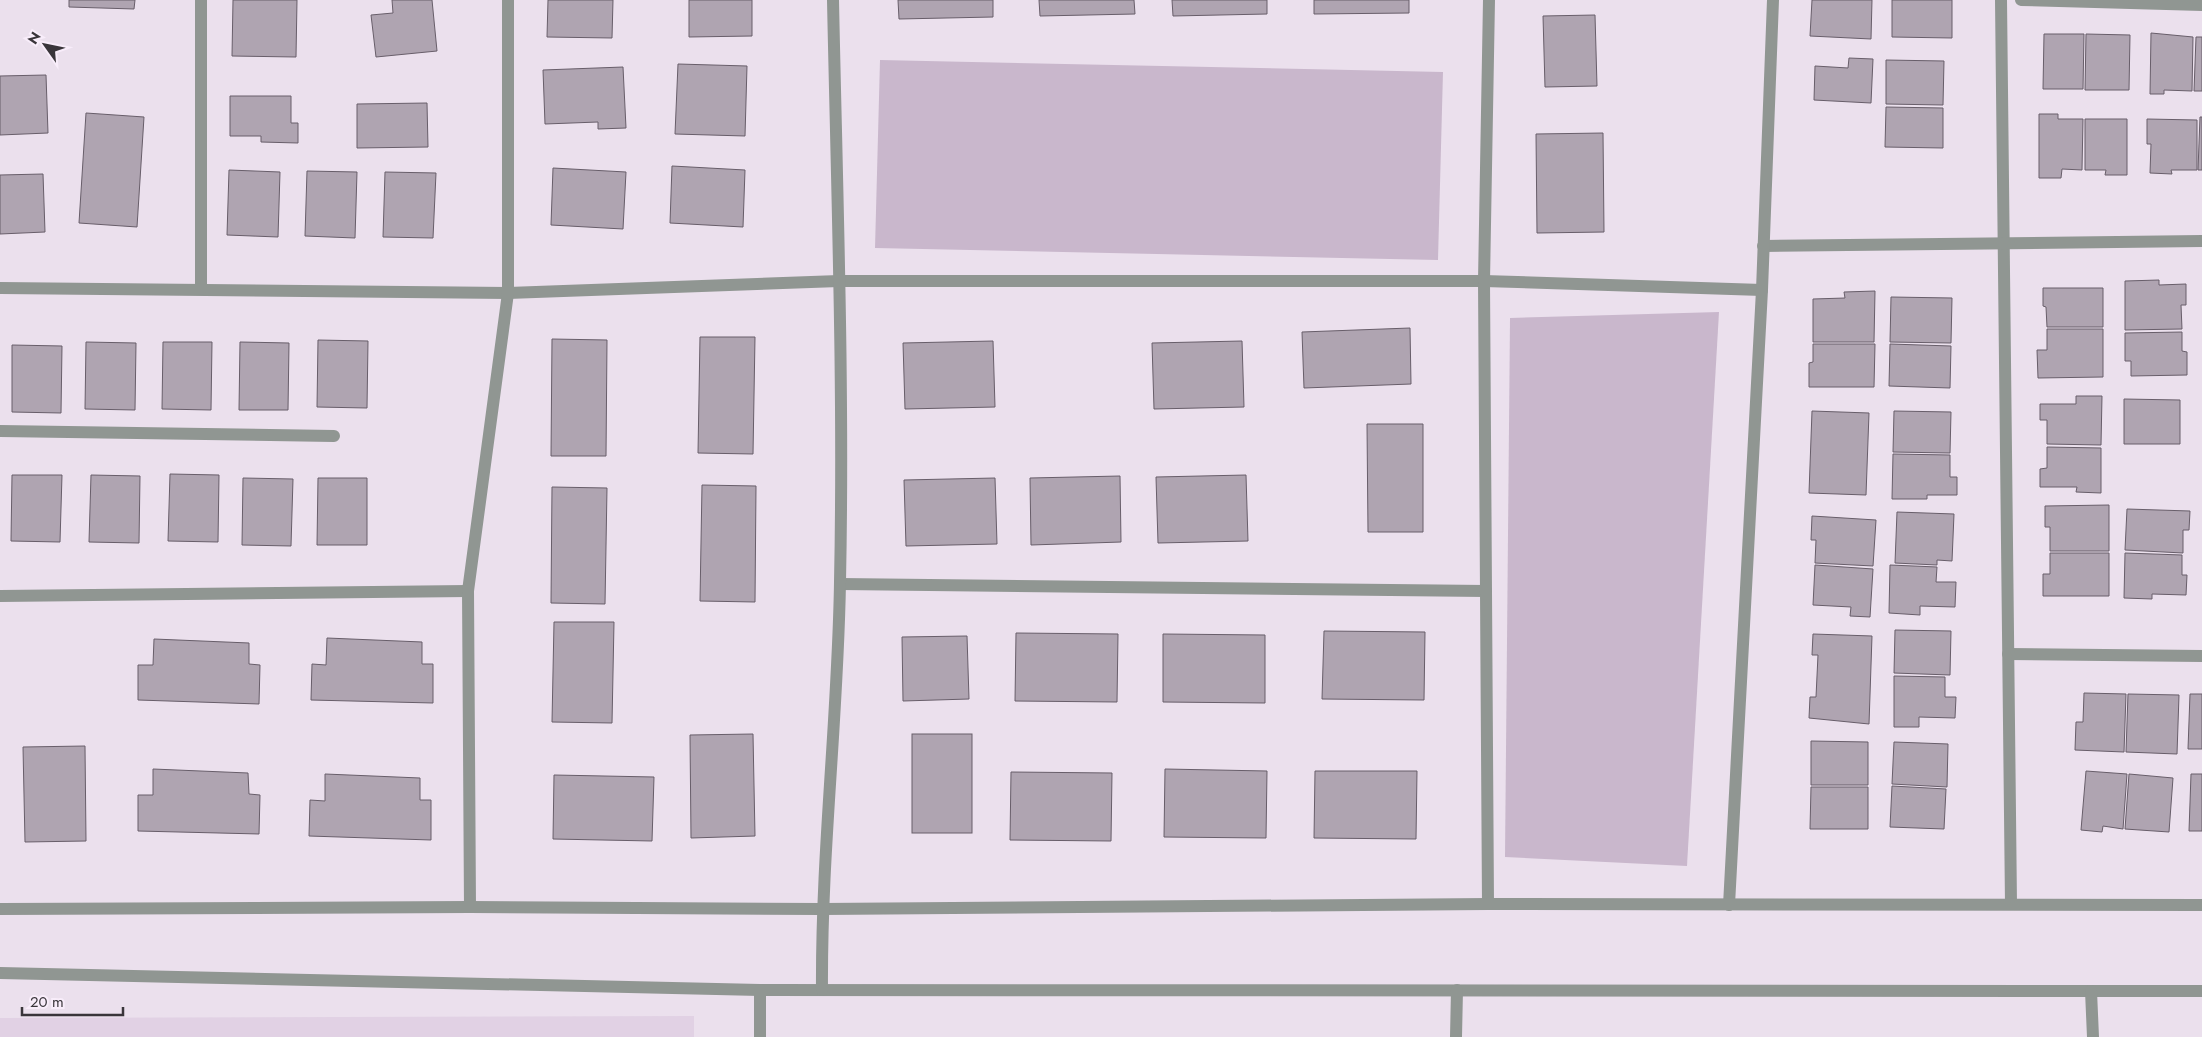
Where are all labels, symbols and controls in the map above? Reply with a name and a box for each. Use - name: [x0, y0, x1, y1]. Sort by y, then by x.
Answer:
- north arrow: [20, 20, 70, 70]
- text: N: [23, 28, 46, 48]
- scale bar: [22, 984, 124, 1016]
- text: 20 m: [30, 991, 64, 1013]

